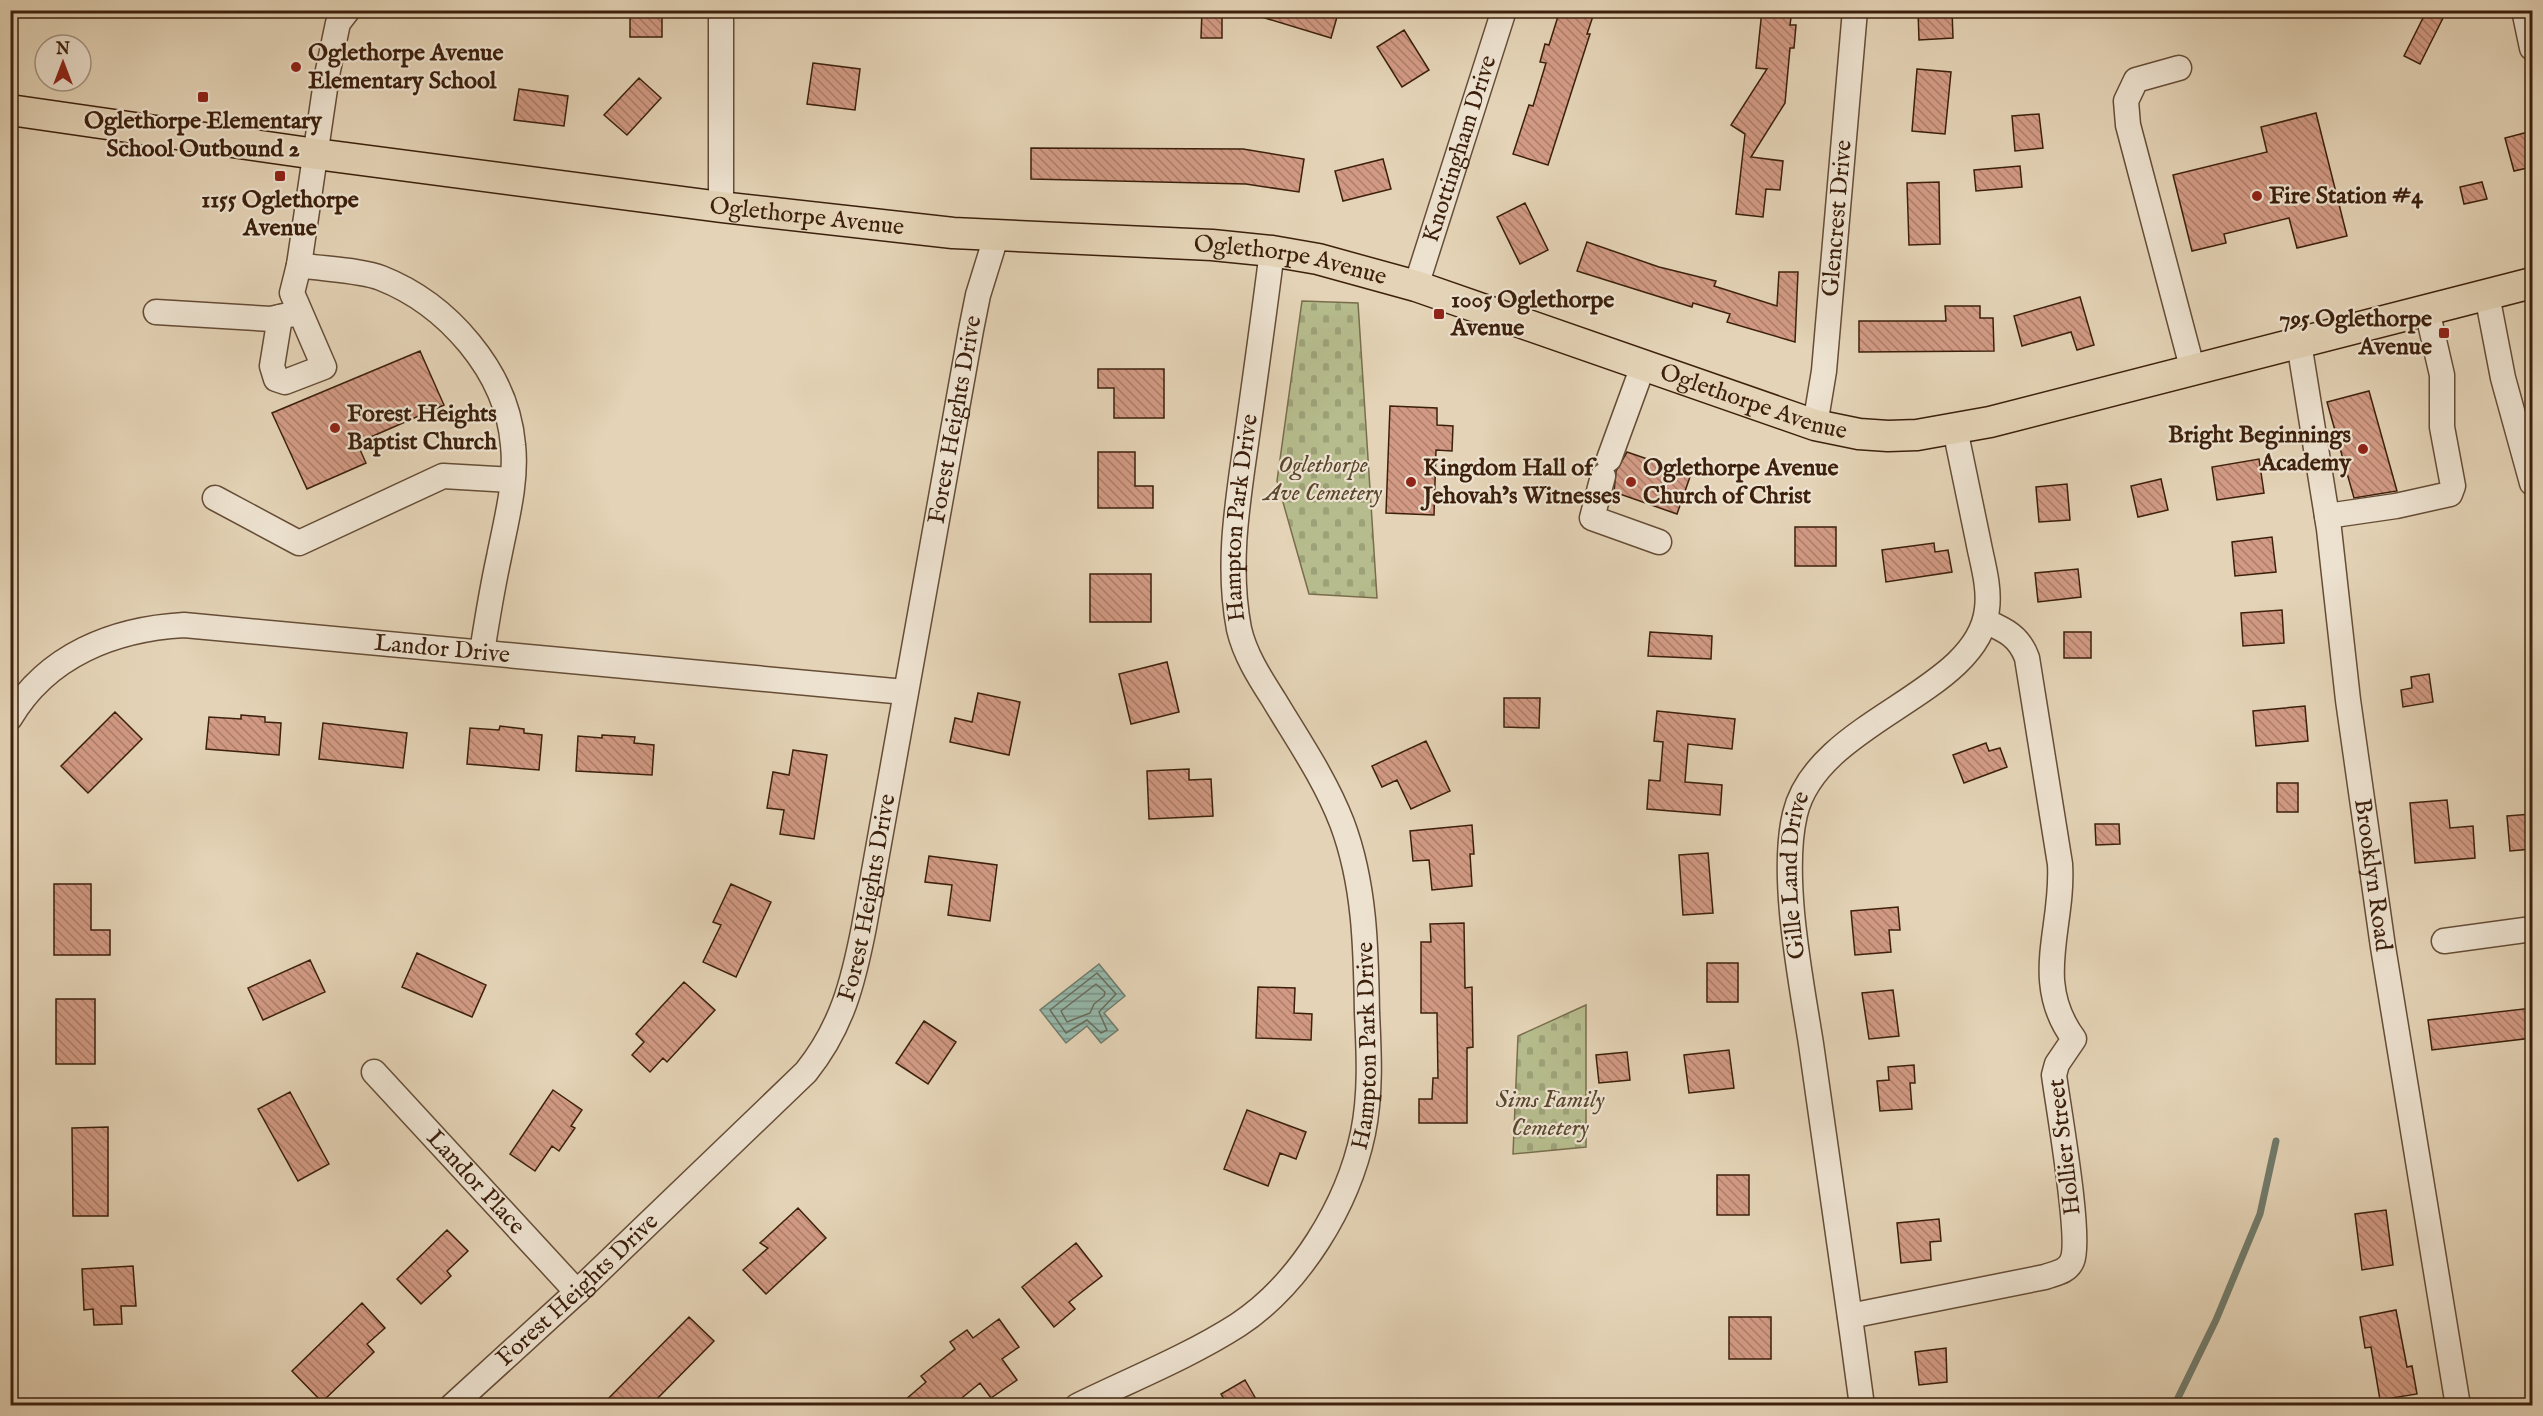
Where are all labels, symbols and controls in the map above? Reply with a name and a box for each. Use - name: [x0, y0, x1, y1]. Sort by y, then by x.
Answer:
- north arrow: [33, 33, 93, 93]
- place label: Oglethorpe Avenue Elementary School: [308, 38, 504, 97]
- text: N: [55, 40, 70, 60]
- street label: Knottingham Drive: [1415, 51, 1504, 246]
- marker: Oglethorpe Avenue Elementary School: [289, 60, 303, 74]
- marker: Oglethorpe Elementary School Outbound 2: [196, 90, 210, 104]
- place label: Oglethorpe Elementary School Outbound 2: [84, 106, 323, 165]
- street label: Glencrest Drive: [1815, 139, 1859, 298]
- marker: 1155 Oglethorpe Avenue: [273, 169, 287, 183]
- place label: Fire Station #4: [2269, 181, 2424, 212]
- place label: 1155 Oglethorpe Avenue: [201, 185, 359, 244]
- marker: Fire Station #4: [2250, 189, 2264, 203]
- street label: Oglethorpe Avenue: [708, 190, 906, 243]
- street label: Oglethorpe Avenue: [1193, 229, 1390, 293]
- place label: 1005 Oglethorpe Avenue: [1450, 285, 1614, 344]
- place label: 795 Oglethorpe Avenue: [2279, 304, 2432, 363]
- marker: 1005 Oglethorpe Avenue: [1432, 307, 1446, 321]
- street label: Forest Heights Drive: [921, 313, 989, 526]
- marker: 795 Oglethorpe Avenue: [2437, 326, 2451, 340]
- street label: Oglethorpe Avenue: [1656, 357, 1850, 447]
- place label: Forest Heights Baptist Church: [347, 399, 497, 458]
- street label: Hampton Park Drive: [1218, 412, 1265, 623]
- place label: Bright Beginnings Academy: [2168, 420, 2352, 479]
- marker: Forest Heights Baptist Church: [328, 421, 342, 435]
- marker: Bright Beginnings Academy: [2356, 442, 2370, 456]
- park label: Oglethorpe Ave Cemetery: [1261, 450, 1383, 509]
- place label: Kingdom Hall of Jehovah’s Witnesses: [1420, 453, 1621, 512]
- place label: Oglethorpe Avenue Church of Christ: [1643, 453, 1839, 512]
- marker: Kingdom Hall of Jehovah’s Witnesses: [1404, 475, 1418, 489]
- marker: Oglethorpe Avenue Church of Christ: [1624, 475, 1638, 489]
- street label: Landor Drive: [373, 627, 511, 671]
- street label: Gille Land Drive: [1774, 786, 1817, 961]
- street label: Forest Heights Drive: [831, 792, 903, 1006]
- street label: Brooklyn Road: [2347, 797, 2399, 953]
- street label: Hampton Park Drive: [1344, 941, 1384, 1153]
- street label: Hollier Street: [2041, 1077, 2089, 1217]
- park label: Sims Family Cemetery: [1496, 1085, 1605, 1144]
- street label: Landor Place: [420, 1123, 532, 1241]
- street label: Forest Heights Drive: [490, 1206, 665, 1373]

